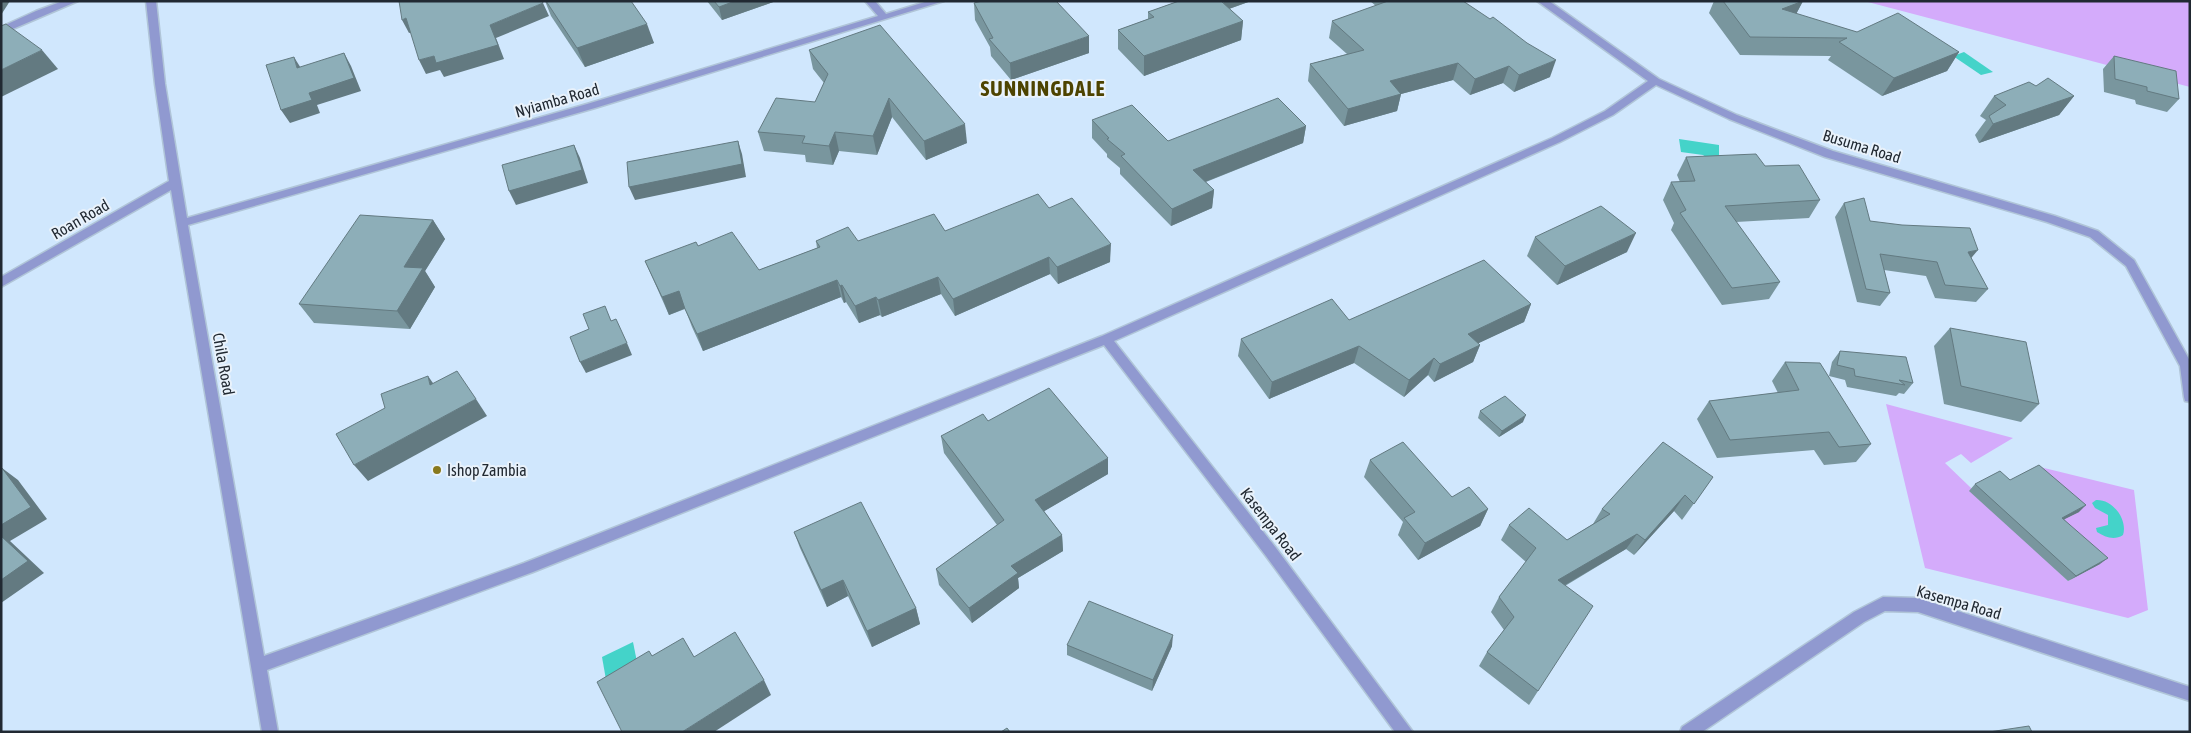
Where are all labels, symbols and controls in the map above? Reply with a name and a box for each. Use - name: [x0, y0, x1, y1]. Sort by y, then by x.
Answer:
- district label: SUNNINGDALE: [981, 76, 1106, 100]
- street label: Nyiamba Road: [513, 79, 601, 122]
- street label: Busuma Road: [1821, 126, 1903, 166]
- street label: Roan Road: [48, 195, 112, 243]
- street label: Chila Road: [210, 331, 238, 397]
- place label: Ishop Zambia: [447, 461, 527, 480]
- marker: Ishop Zambia: [431, 464, 443, 476]
- street label: Kasempa Road: [1236, 484, 1305, 564]
- street label: Kasempa Road: [1914, 581, 2003, 624]

